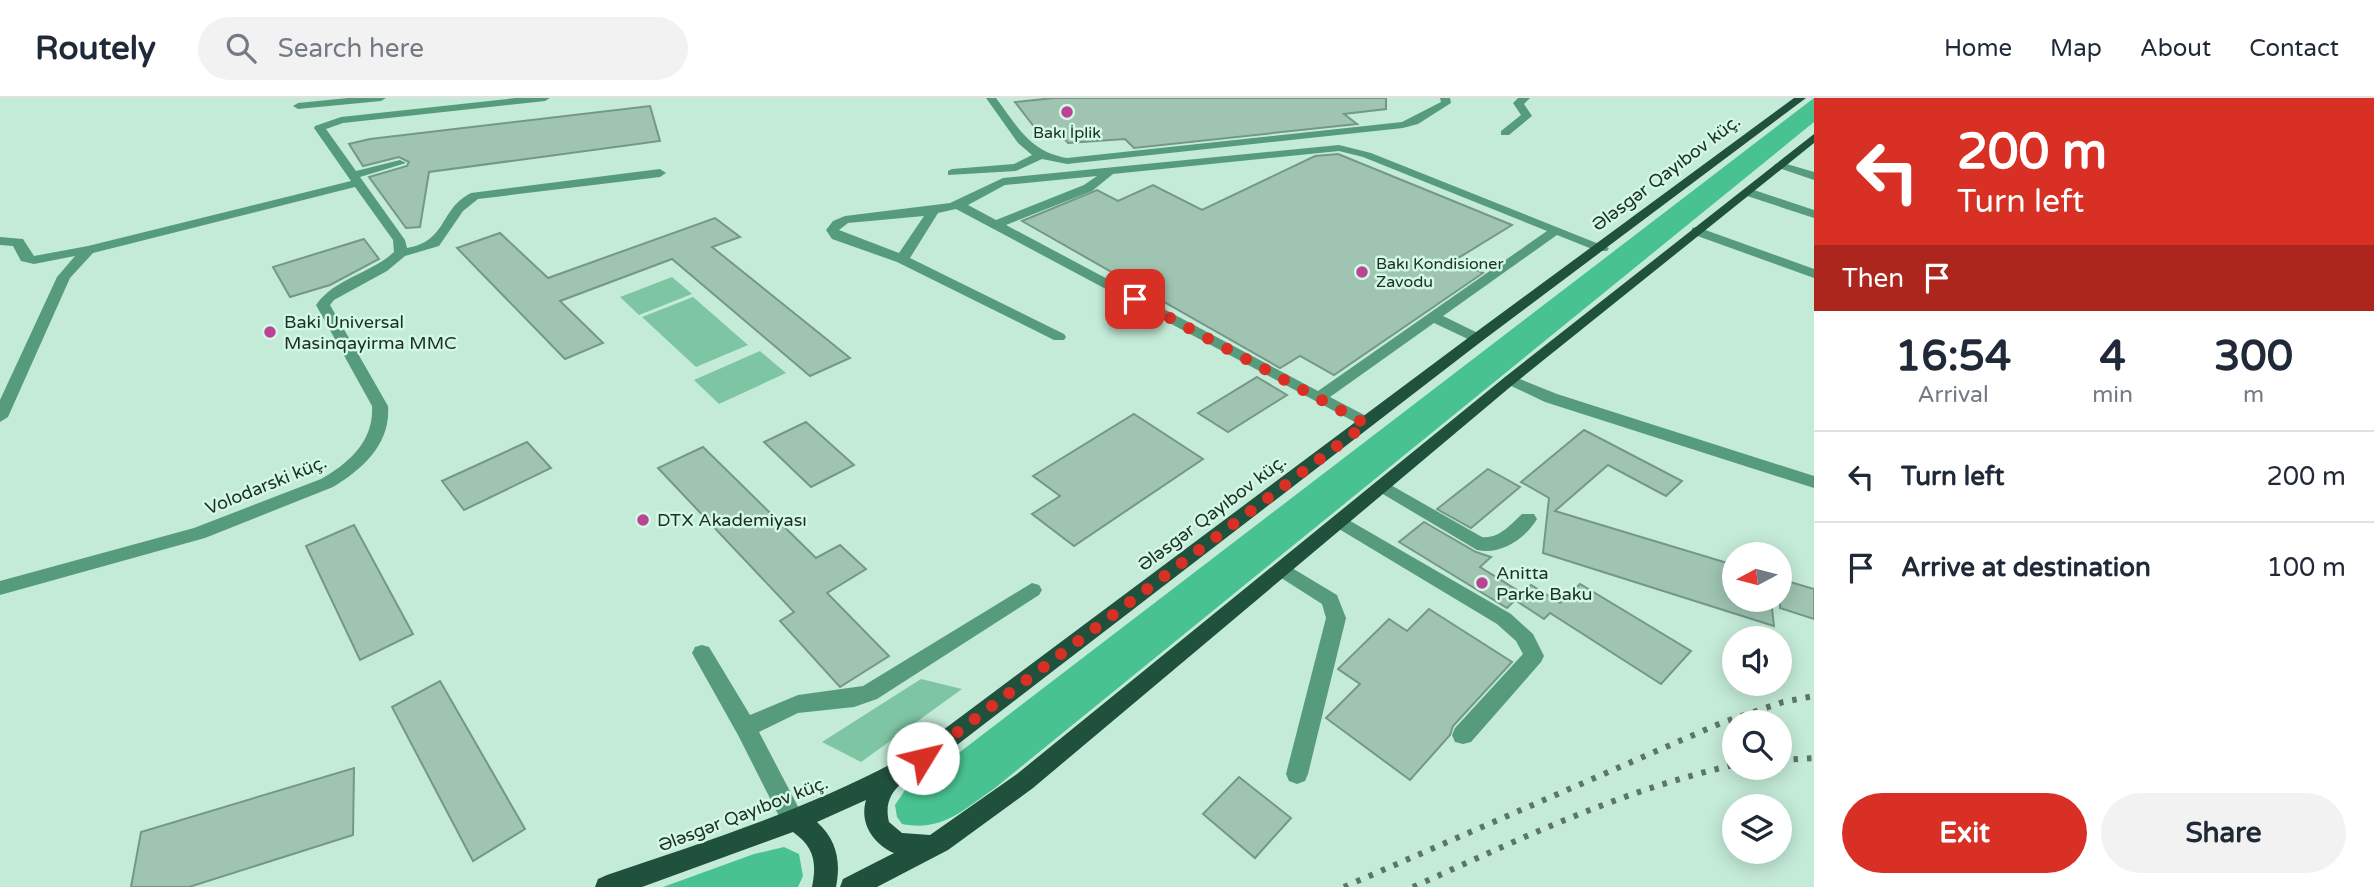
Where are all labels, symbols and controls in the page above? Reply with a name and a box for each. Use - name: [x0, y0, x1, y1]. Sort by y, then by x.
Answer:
- search box: [198, 17, 688, 80]
- text: Routely: [35, 29, 156, 68]
- icon: search: [222, 29, 260, 67]
- text: Search here: [278, 33, 424, 64]
- text: Home: [1944, 34, 2012, 63]
- text: Map: [2050, 34, 2102, 63]
- text: About: [2140, 34, 2211, 63]
- text: Contact: [2249, 34, 2339, 63]
- marker: Bakı İplik: [1059, 104, 1075, 120]
- street label: Ələsgər Qayıbov küç.: [1587, 110, 1745, 236]
- place label: Bakı İplik: [1033, 123, 1101, 143]
- text: 200 m: [1957, 123, 2107, 182]
- icon: left: [1842, 126, 1933, 217]
- text: Turn left: [1957, 183, 2084, 221]
- place label: Bakı Kondisioner Zavodu: [1376, 254, 1504, 292]
- icon: arrive: [1918, 259, 1956, 297]
- text: Then: [1842, 263, 1904, 294]
- marker: Bakı Kondisioner Zavodu: [1354, 264, 1370, 280]
- pin: [1105, 269, 1165, 329]
- icon: arrive: [1116, 280, 1154, 318]
- place label: Baki Universal Masinqayirma MMC: [284, 311, 457, 354]
- marker: Baki Universal Masinqayirma MMC: [262, 324, 278, 340]
- text: 16:54: [1895, 331, 2011, 382]
- text: 4: [2099, 331, 2126, 382]
- text: 300: [2214, 331, 2293, 382]
- text: Arrival: [1918, 381, 1989, 409]
- text: min: [2092, 381, 2133, 409]
- text: m: [2243, 381, 2264, 409]
- street label: Ələsgər Qayıbov küç.: [1133, 450, 1291, 576]
- street label: Volodarski küç.: [202, 451, 330, 519]
- icon: left: [1842, 458, 1880, 496]
- text: Turn left: [1901, 461, 2004, 492]
- text: 200 m: [2266, 461, 2346, 492]
- place label: DTX Akademiyası: [657, 509, 807, 531]
- marker: DTX Akademiyası: [635, 512, 651, 528]
- north arrow: [1722, 542, 1792, 612]
- map controls: [1722, 542, 1792, 864]
- icon: arrive: [1842, 549, 1880, 587]
- text: Arrive at destination: [1901, 552, 2151, 583]
- text: 100 m: [2266, 552, 2346, 583]
- place label: Anitta Parke Baku: [1496, 562, 1593, 605]
- marker: Anitta Parke Baku: [1474, 575, 1490, 591]
- button: sound: [1722, 626, 1792, 696]
- button: search: [1722, 710, 1792, 780]
- position arrow: [886, 721, 960, 795]
- street label: Ələsgər Qayıbov küç.: [655, 771, 831, 857]
- button: Exit: [1842, 793, 2087, 873]
- button: Share: [2101, 793, 2346, 873]
- button: layers: [1722, 794, 1792, 864]

